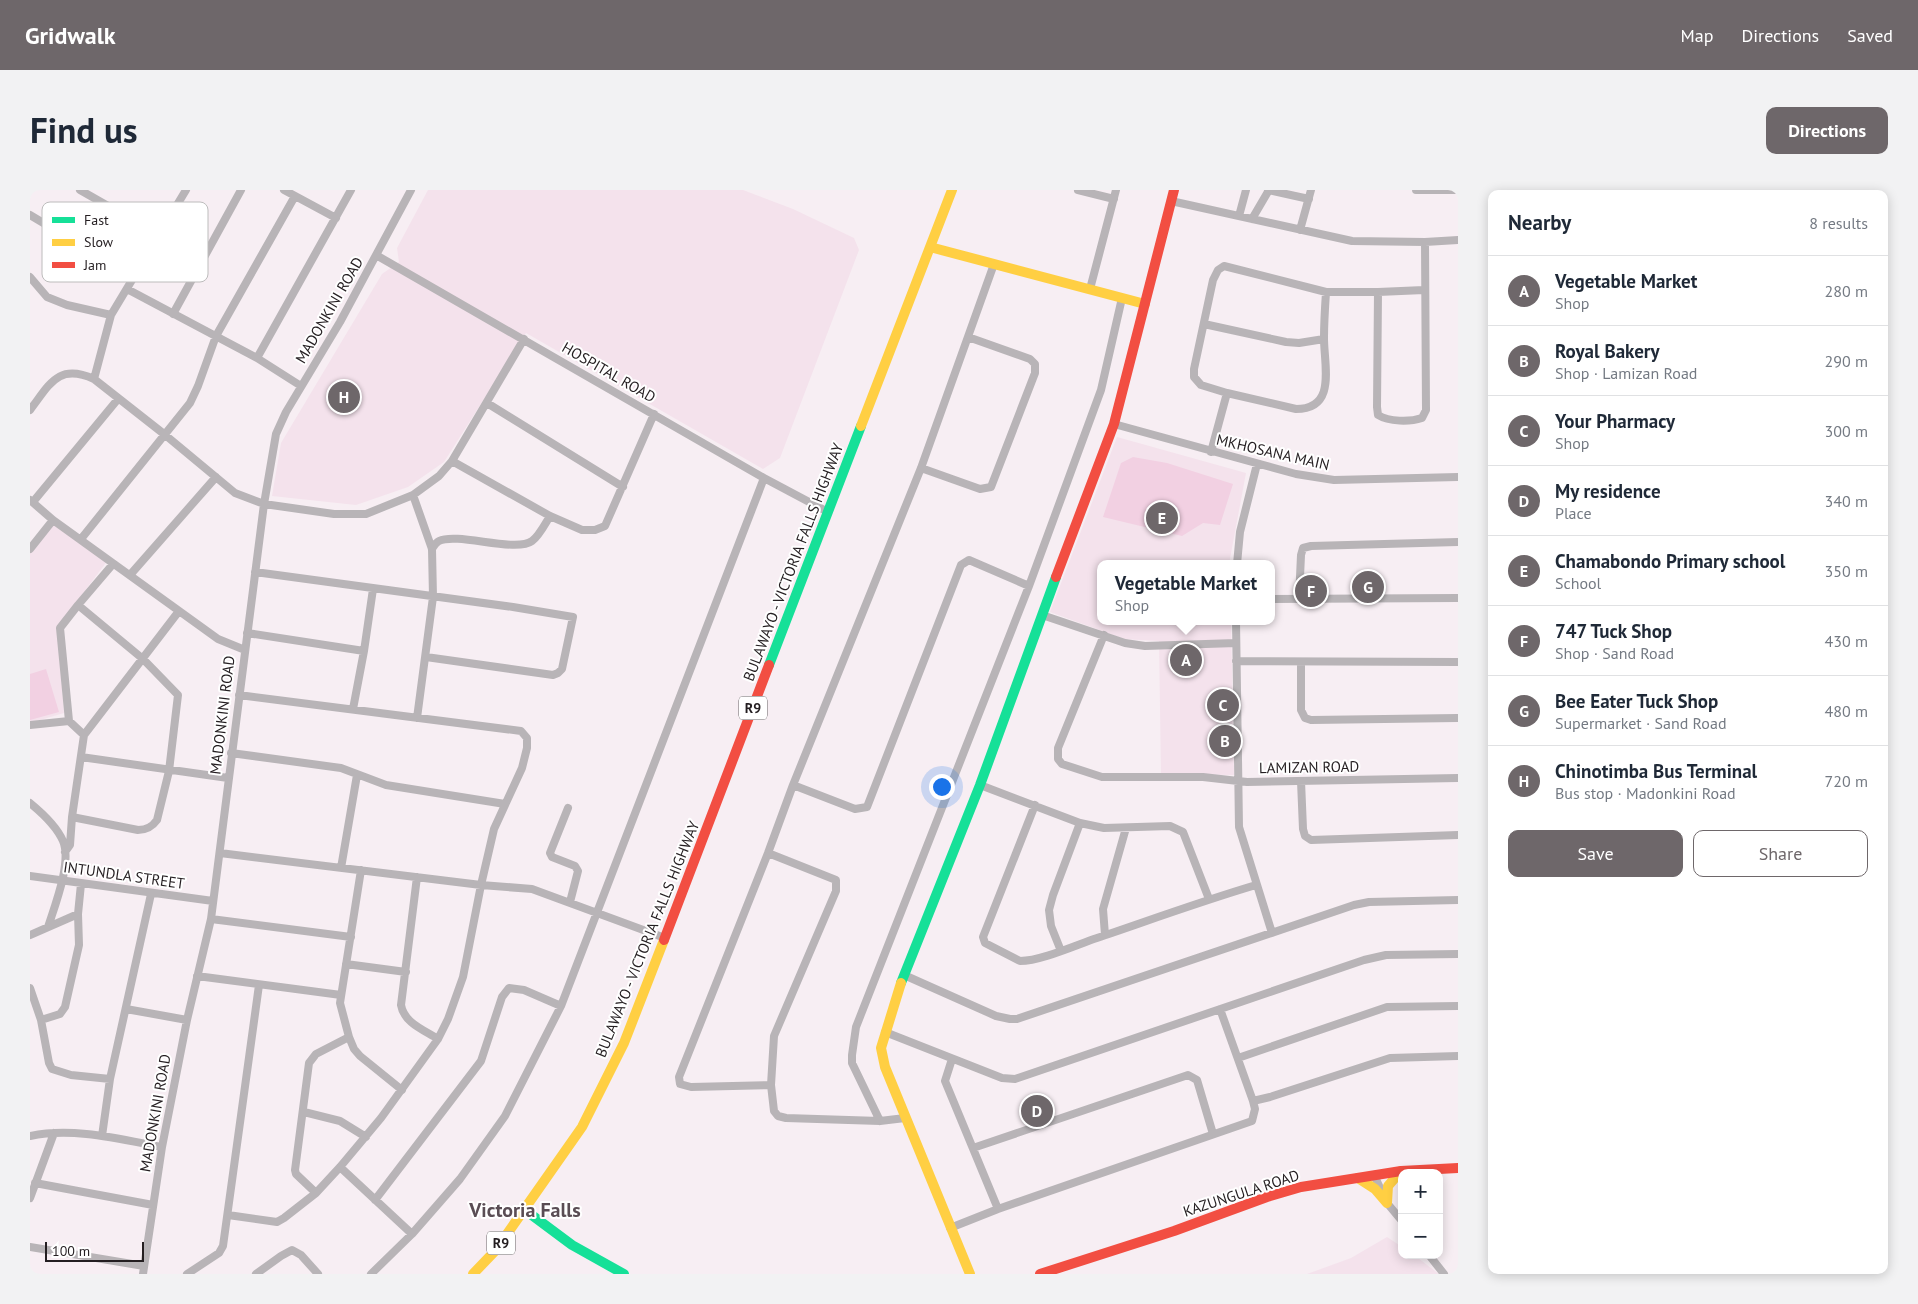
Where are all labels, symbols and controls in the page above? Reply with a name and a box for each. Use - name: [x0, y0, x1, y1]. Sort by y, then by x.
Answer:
- text: Gridwalk: [25, 20, 115, 51]
- text: Map: [1681, 24, 1713, 47]
- text: Directions: [1741, 24, 1819, 47]
- text: Saved: [1847, 24, 1893, 47]
- text: Find us: [30, 107, 138, 153]
- button: Directions: [1766, 107, 1888, 154]
- legend: [42, 202, 208, 282]
- text: Nearby: [1508, 209, 1571, 236]
- text: Fast: [84, 211, 109, 229]
- text: 8 results: [1809, 213, 1868, 233]
- text: Slow: [84, 233, 114, 251]
- street label: MADONKINI ROAD: [291, 253, 367, 367]
- text: Jam: [83, 256, 106, 274]
- text: Vegetable Market: [1555, 269, 1697, 293]
- text: A: [1519, 281, 1529, 301]
- text: 280 m: [1825, 281, 1868, 301]
- text: Shop: [1555, 293, 1589, 313]
- street label: HOSPITAL ROAD: [559, 338, 659, 406]
- text: Royal Bakery: [1555, 339, 1660, 363]
- text: B: [1519, 351, 1529, 371]
- text: 290 m: [1825, 351, 1868, 371]
- text: Shop · Lamizan Road: [1555, 363, 1697, 383]
- pin: H: [328, 378, 360, 416]
- text: Your Pharmacy: [1555, 409, 1675, 433]
- text: C: [1520, 421, 1528, 441]
- text: 300 m: [1825, 421, 1868, 441]
- street label: MKHOSANA MAIN: [1215, 430, 1331, 474]
- text: Shop: [1555, 433, 1589, 453]
- street label: BULAWAYO - VICTORIA FALLS HIGHWAY: [739, 440, 847, 684]
- text: My residence: [1555, 479, 1661, 503]
- text: D: [1519, 491, 1529, 511]
- text: 340 m: [1825, 491, 1868, 511]
- pin: E: [1146, 499, 1178, 537]
- text: Place: [1555, 503, 1592, 523]
- text: Chamabondo Primary school: [1555, 549, 1785, 573]
- popup: [1097, 560, 1275, 625]
- text: E: [1520, 561, 1528, 581]
- text: 350 m: [1825, 561, 1868, 581]
- pin: G: [1352, 568, 1384, 606]
- text: Vegetable Market: [1115, 571, 1257, 595]
- pin: F: [1295, 572, 1327, 610]
- text: School: [1555, 573, 1601, 593]
- text: Shop: [1115, 595, 1149, 615]
- text: 747 Tuck Shop: [1555, 619, 1672, 643]
- text: F: [1520, 631, 1528, 651]
- text: 430 m: [1825, 631, 1868, 651]
- pin: A: [1170, 641, 1202, 679]
- text: Shop · Sand Road: [1555, 643, 1674, 663]
- street label: MADONKINI ROAD: [205, 655, 239, 775]
- pin: C: [1207, 686, 1239, 724]
- text: Bee Eater Tuck Shop: [1555, 689, 1718, 713]
- road number: R9: [739, 696, 767, 720]
- text: G: [1519, 701, 1529, 721]
- text: 480 m: [1825, 701, 1868, 721]
- text: Supermarket · Sand Road: [1555, 713, 1727, 733]
- pin: B: [1209, 722, 1241, 760]
- street label: LAMIZAN ROAD: [1259, 757, 1359, 777]
- text: Chinotimba Bus Terminal: [1555, 759, 1757, 783]
- text: H: [1519, 771, 1529, 791]
- text: 720 m: [1825, 771, 1868, 791]
- your location: [929, 774, 955, 800]
- text: Bus stop · Madonkini Road: [1555, 783, 1736, 803]
- street label: BULAWAYO - VICTORIA FALLS HIGHWAY: [591, 817, 703, 1060]
- button: Save: [1508, 830, 1683, 877]
- button: Share: [1693, 830, 1868, 877]
- street label: INTUNDLA STREET: [62, 857, 186, 893]
- street label: MADONKINI ROAD: [135, 1052, 175, 1174]
- pin: D: [1021, 1092, 1053, 1130]
- street label: KAZUNGULA ROAD: [1181, 1165, 1301, 1221]
- map controls: [1398, 1169, 1443, 1259]
- button: +: [1398, 1169, 1443, 1214]
- district label: Victoria Falls: [468, 1197, 581, 1223]
- button: −: [1398, 1214, 1443, 1259]
- road number: R9: [487, 1232, 515, 1254]
- scale bar: [45, 1239, 144, 1262]
- text: 100 m: [52, 1242, 90, 1260]

